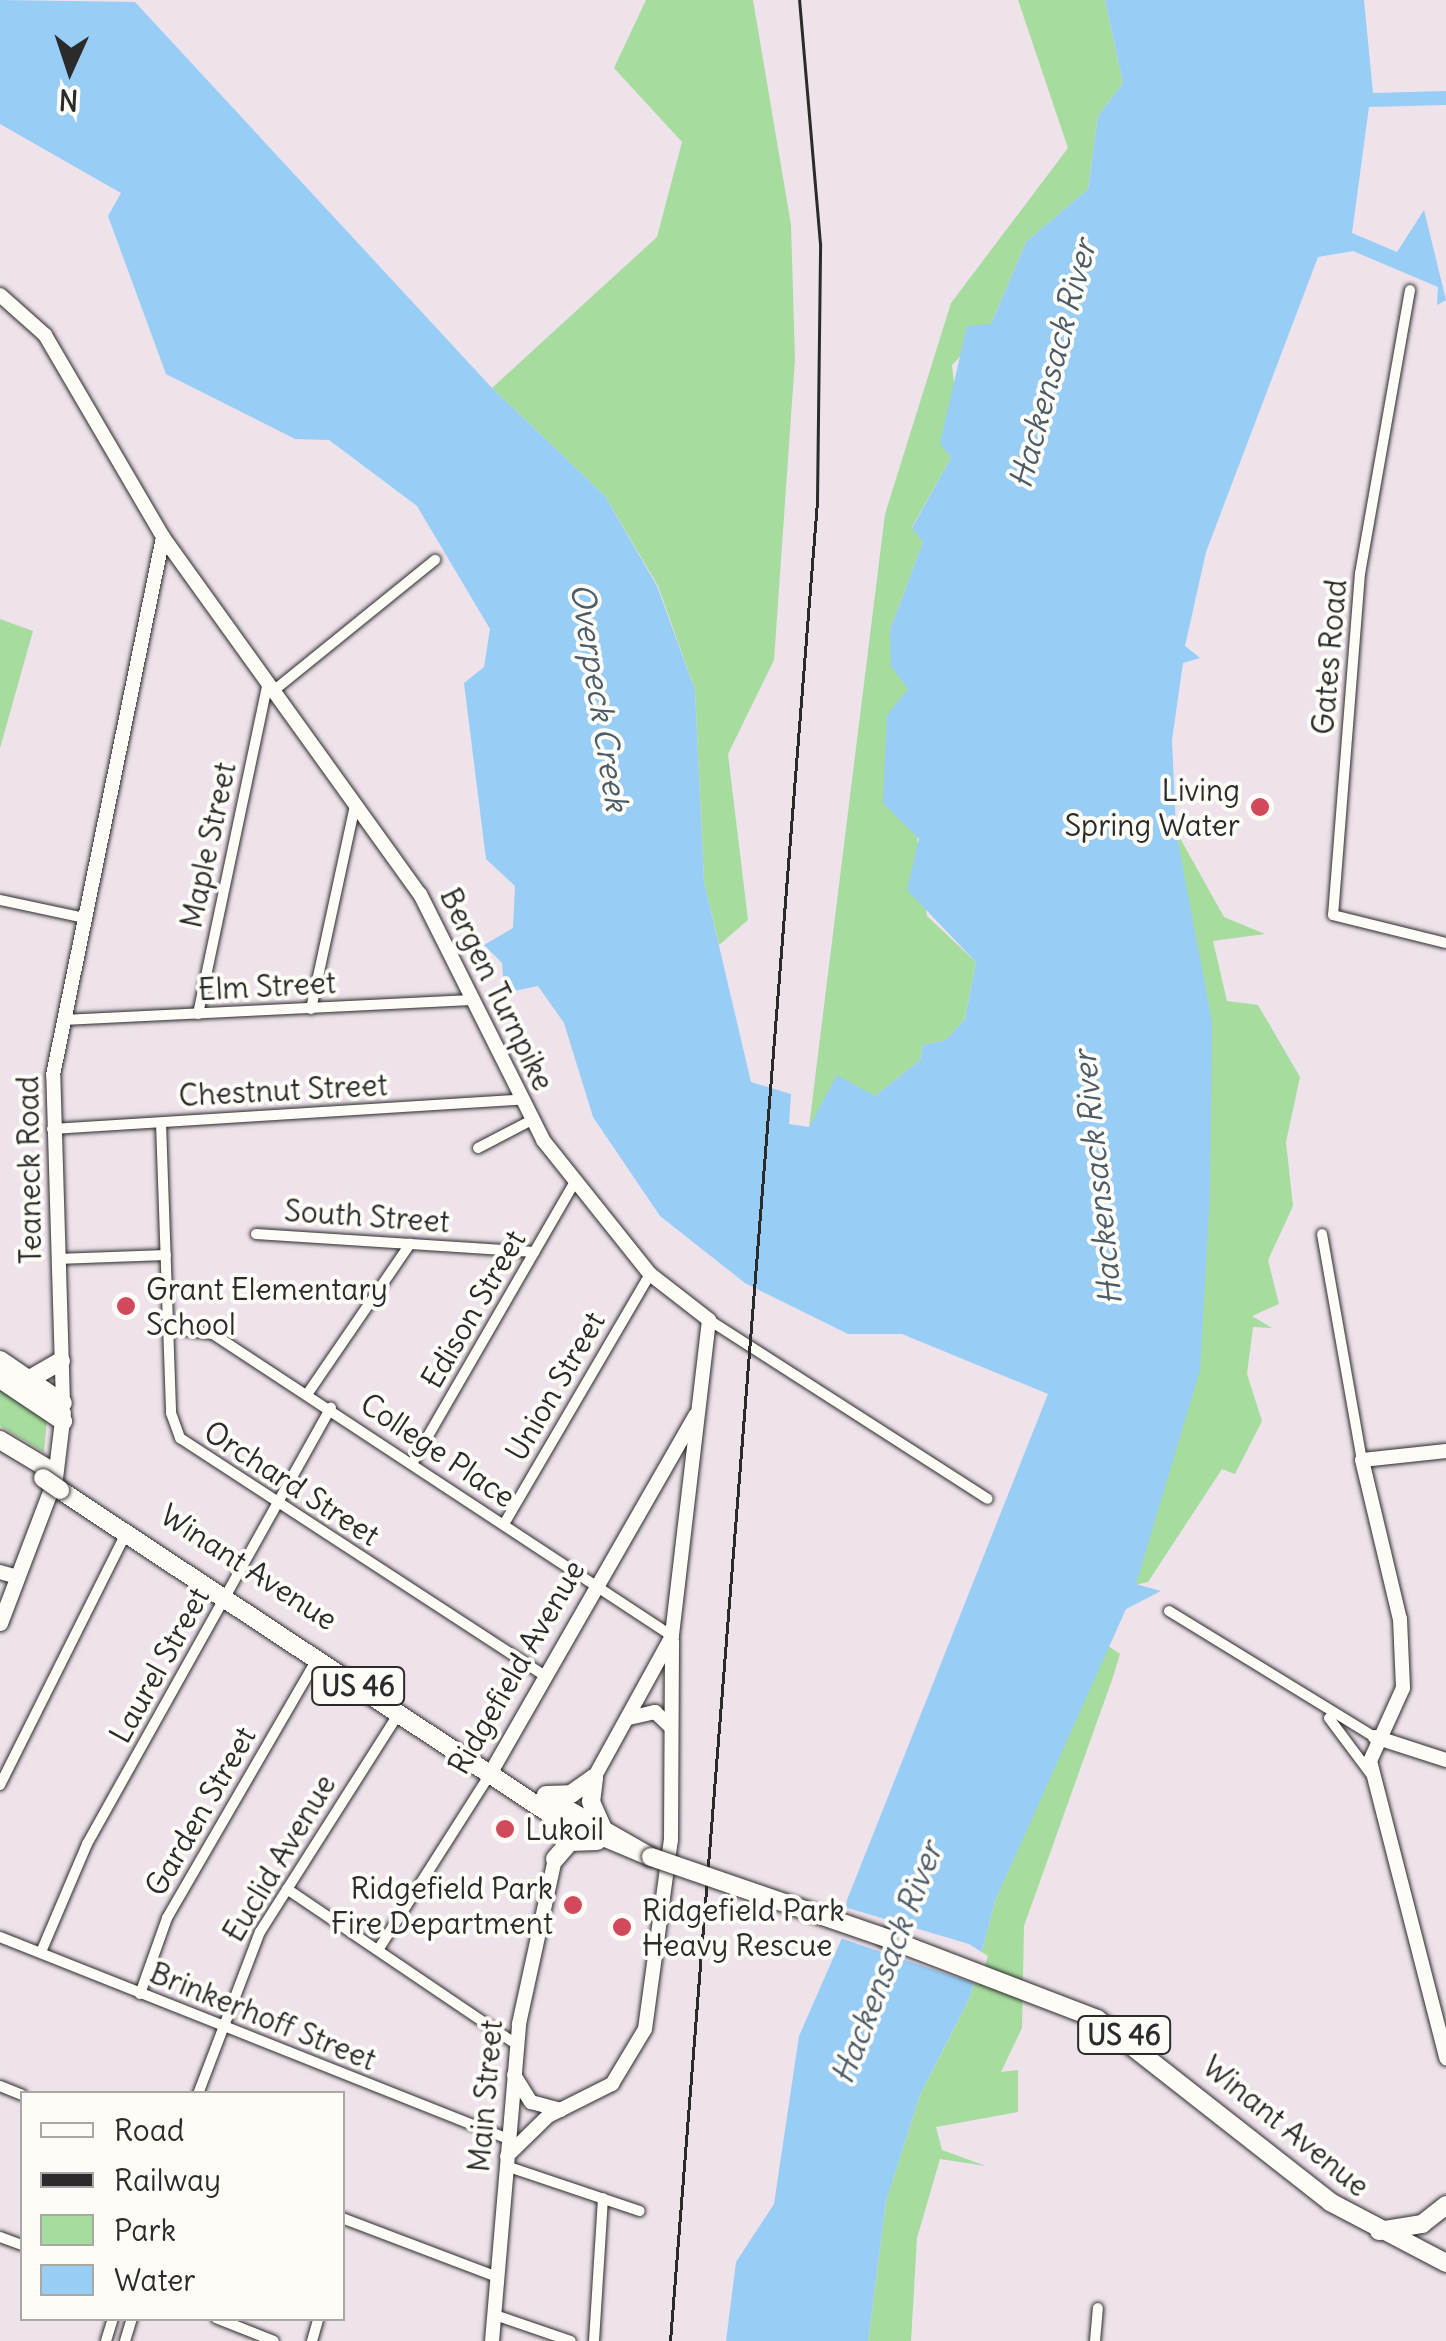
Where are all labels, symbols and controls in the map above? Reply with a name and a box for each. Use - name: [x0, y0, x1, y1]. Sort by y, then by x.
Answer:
- north arrow: [20, 20, 120, 120]
- text: N: [58, 81, 79, 118]
- water label: Hackensack River: [1001, 236, 1105, 492]
- street label: Gates Road: [1304, 578, 1354, 736]
- water label: Overpeck Creek: [562, 580, 636, 814]
- street label: Maple Street: [173, 759, 243, 931]
- place label: Living Spring Water: [1064, 772, 1240, 842]
- marker: Living Spring Water: [1249, 796, 1271, 818]
- street label: Bergen Turnpike: [432, 882, 562, 1096]
- street label: Elm Street: [197, 964, 337, 1008]
- water label: Hackensack River: [1066, 1049, 1130, 1307]
- street label: Chestnut Street: [178, 1067, 388, 1113]
- street label: Teaneck Road: [9, 1075, 49, 1265]
- street label: South Street: [283, 1192, 451, 1240]
- street label: Edison Street: [413, 1224, 533, 1394]
- place label: Grant Elementary School: [146, 1271, 388, 1342]
- marker: Grant Elementary School: [115, 1295, 137, 1317]
- street label: Union Street: [498, 1305, 612, 1467]
- street label: College Place: [354, 1385, 522, 1515]
- street label: Orchard Street: [198, 1413, 386, 1553]
- street label: Winant Avenue: [154, 1497, 344, 1637]
- street label: Ridgefield Avenue: [440, 1554, 592, 1780]
- street label: Laurel Street: [102, 1581, 216, 1749]
- road number: US 46: [310, 1663, 406, 1709]
- street label: Garden Street: [137, 1720, 263, 1902]
- street label: Euclid Avenue: [215, 1768, 343, 1948]
- place label: Lukoil: [525, 1811, 604, 1847]
- marker: Lukoil: [494, 1818, 516, 1840]
- water label: Hackensack River: [823, 1837, 951, 2089]
- place label: Ridgefield Park Fire Department: [331, 1870, 553, 1940]
- place label: Ridgefield Park Heavy Rescue: [642, 1892, 845, 1962]
- marker: Ridgefield Park Fire Department: [562, 1894, 584, 1916]
- marker: Ridgefield Park Heavy Rescue: [611, 1916, 633, 1938]
- street label: Brinkerhoff Street: [145, 1954, 381, 2078]
- road number: US 46: [1076, 2012, 1172, 2058]
- street label: Main Street: [460, 2018, 510, 2174]
- street label: Winant Avenue: [1196, 2048, 1376, 2204]
- legend: [20, 2091, 345, 2321]
- text: Road: [114, 2111, 184, 2149]
- text: Railway: [114, 2161, 221, 2199]
- text: Park: [114, 2211, 176, 2249]
- text: Water: [114, 2261, 196, 2299]

